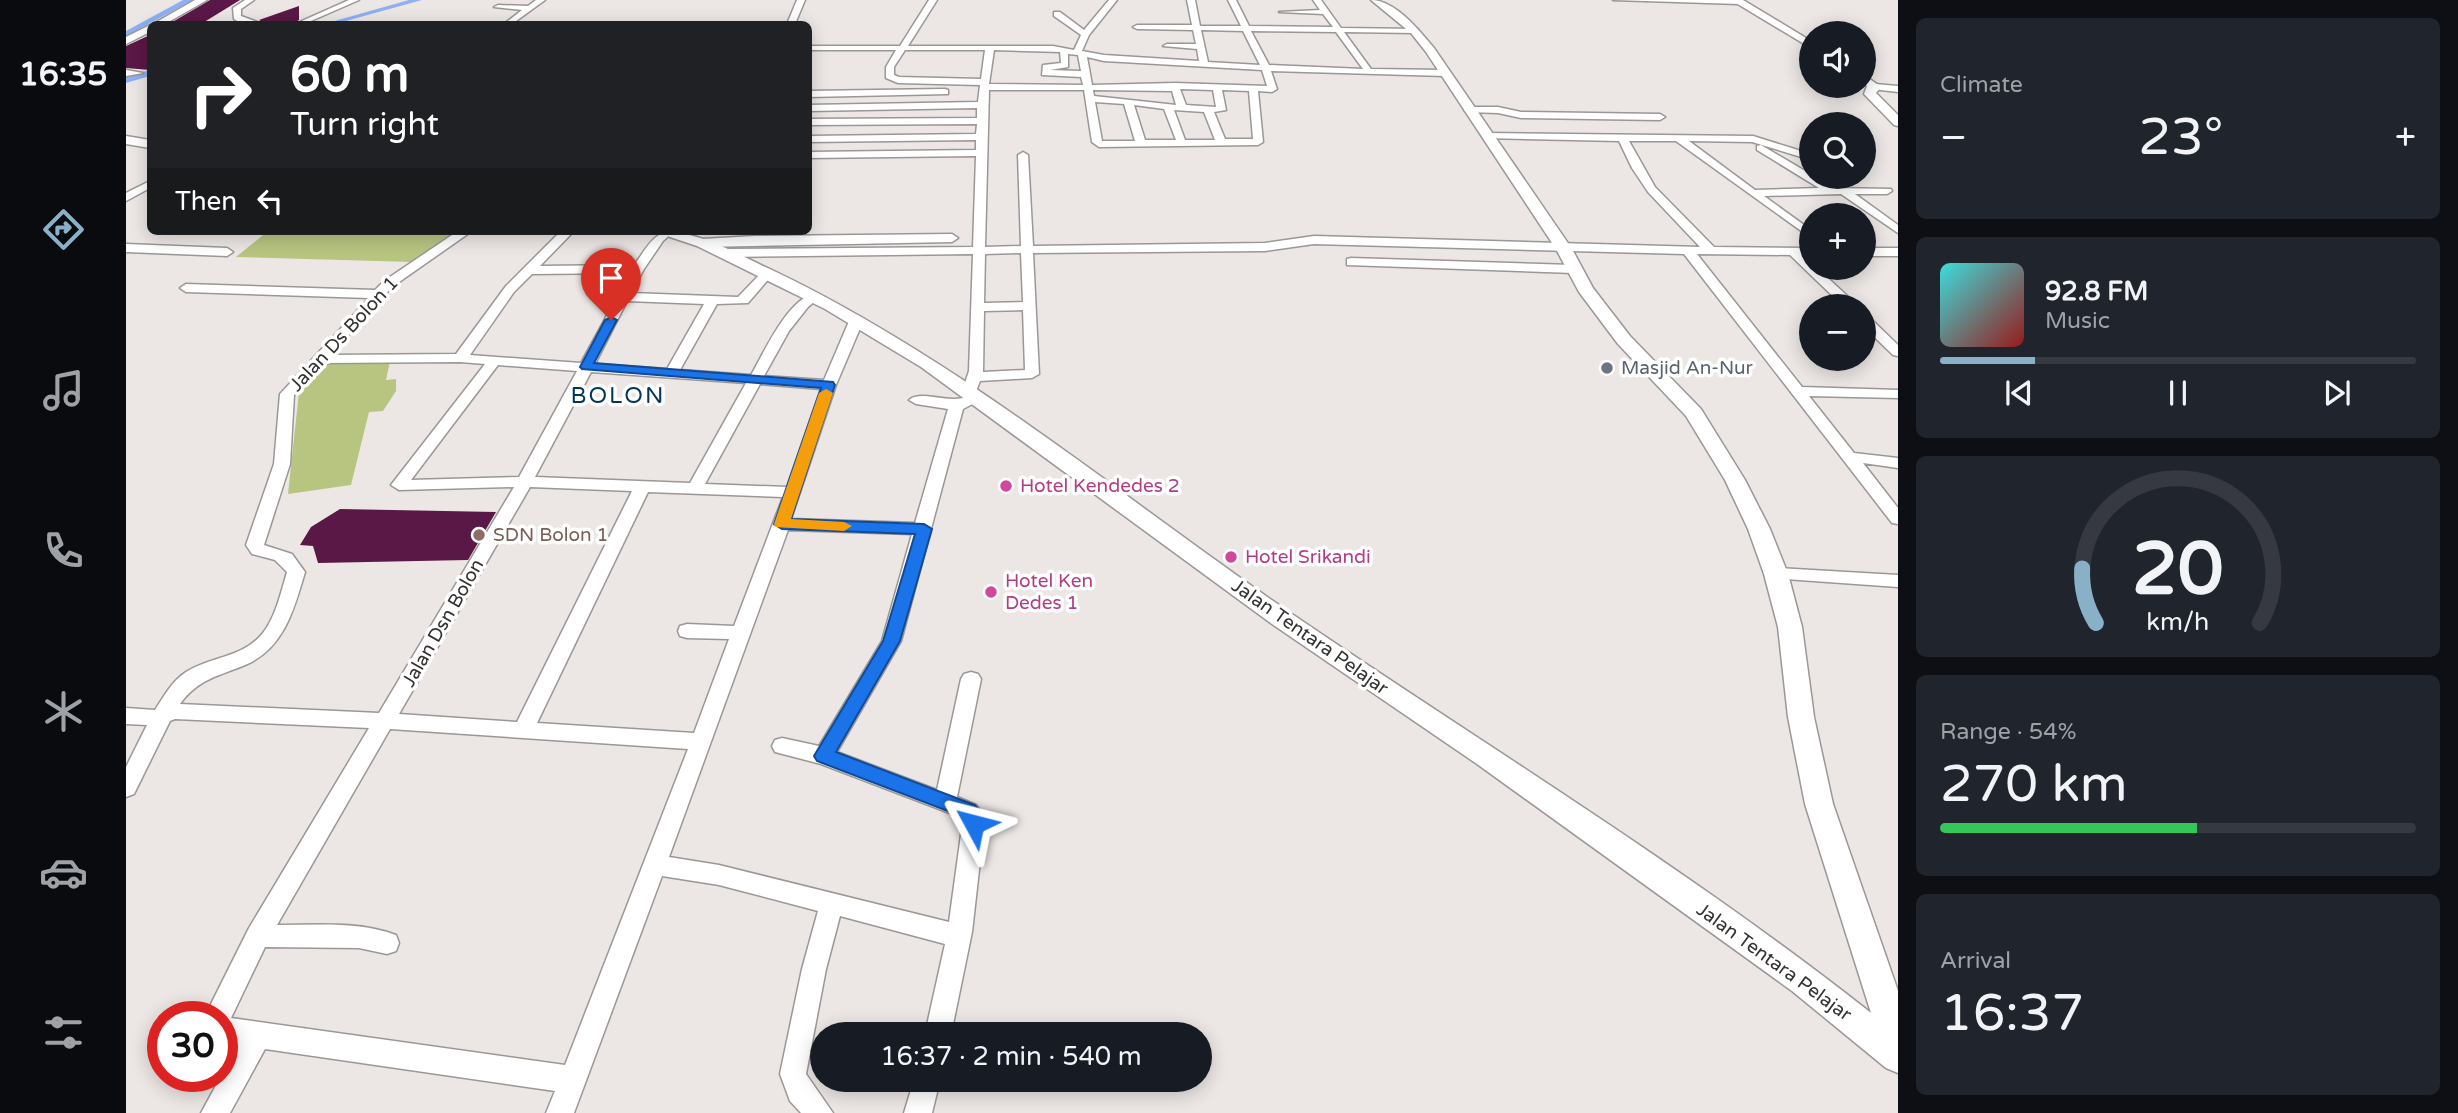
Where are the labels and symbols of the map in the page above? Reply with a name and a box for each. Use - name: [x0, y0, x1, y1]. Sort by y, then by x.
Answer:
- pin: [581, 248, 641, 320]
- street label: Jalan Ds Bolon 1: [285, 272, 403, 396]
- place label: Masjid An-Nur: [1621, 357, 1754, 379]
- marker: Masjid An-Nur: [1599, 360, 1615, 376]
- district label: BOLON: [570, 382, 666, 410]
- place label: Hotel Kendedes 2: [1020, 475, 1180, 497]
- marker: Hotel Kendedes 2: [998, 478, 1014, 494]
- place label: SDN Bolon 1: [493, 524, 609, 546]
- marker: SDN Bolon 1: [471, 527, 487, 543]
- place label: Hotel Srikandi: [1245, 546, 1371, 568]
- marker: Hotel Srikandi: [1223, 549, 1239, 565]
- street label: Jalan Dsn Bolon: [398, 555, 488, 691]
- place label: Hotel Ken Dedes 1: [1005, 570, 1093, 614]
- street label: Jalan Tentara Pelajar: [1227, 575, 1393, 700]
- marker: Hotel Ken Dedes 1: [983, 584, 999, 600]
- position arrow: [937, 787, 1011, 861]
- street label: Jalan Tentara Pelajar: [1692, 898, 1856, 1026]
- speed limit sign: 30: [147, 1001, 238, 1092]

